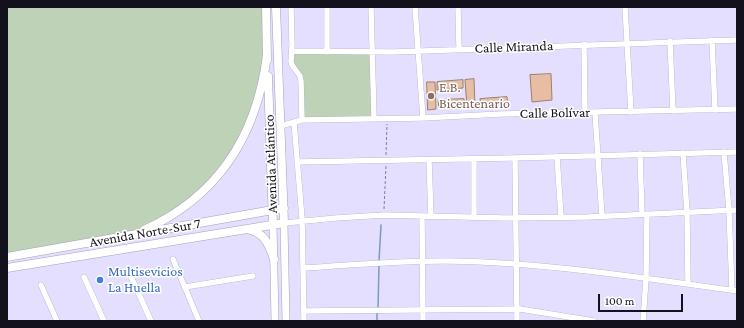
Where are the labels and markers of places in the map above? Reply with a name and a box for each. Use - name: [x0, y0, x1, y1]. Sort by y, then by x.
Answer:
- place label: E.B. Bicentenario: [439, 80, 510, 112]
- marker: E.B. Bicentenario: [426, 91, 436, 101]
- place label: Multisevicios La Huella: [108, 264, 183, 296]
- marker: Multisevicios La Huella: [95, 275, 105, 285]

